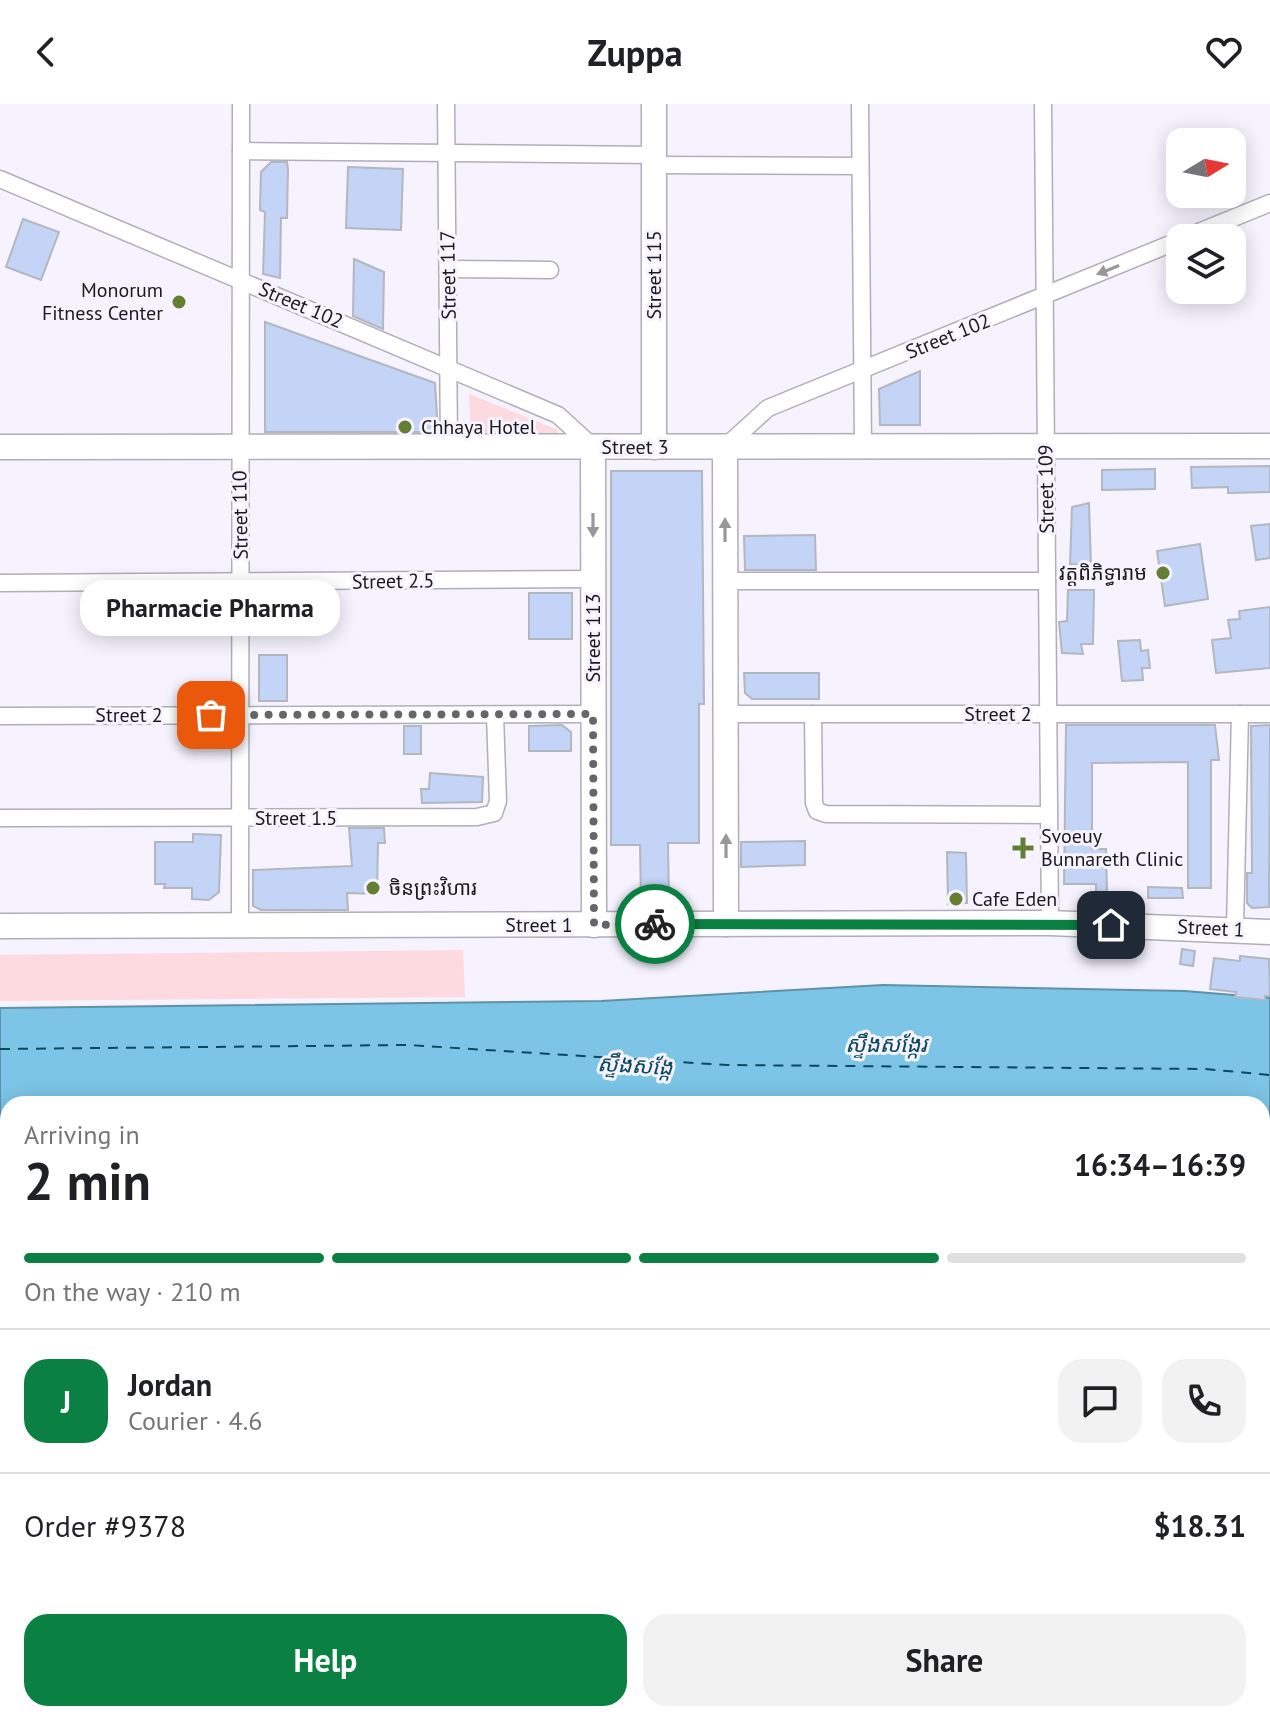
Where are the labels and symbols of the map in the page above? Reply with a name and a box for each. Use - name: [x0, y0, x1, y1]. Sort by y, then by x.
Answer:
- north arrow: [1166, 128, 1246, 208]
- street label: Street 117: [434, 230, 462, 320]
- street label: Street 115: [641, 230, 667, 320]
- one-way arrow: [1096, 263, 1120, 276]
- street label: Street 102: [255, 276, 347, 334]
- place label: Monorum Fitness Center: [42, 277, 163, 326]
- marker: Monorum Fitness Center: [170, 293, 188, 311]
- street label: Street 102: [902, 307, 994, 365]
- place label: Chhaya Hotel: [421, 414, 536, 440]
- marker: Chhaya Hotel: [396, 418, 414, 436]
- street label: Street 3: [601, 434, 669, 460]
- street label: Street 109: [1032, 444, 1060, 534]
- street label: Street 110: [226, 470, 254, 560]
- one-way arrow: [587, 513, 599, 538]
- one-way arrow: [719, 517, 731, 542]
- place label: វត្តពិភិទ្ធារាម: [1059, 560, 1147, 586]
- marker: វត្តពិភិទ្ធារាម: [1154, 564, 1172, 582]
- street label: Street 2.5: [352, 567, 434, 595]
- callout: Pharmacie Pharma: [81, 579, 341, 635]
- street label: Street 113: [580, 593, 606, 683]
- pin: [177, 681, 245, 749]
- street label: Street 2: [964, 701, 1032, 727]
- street label: Street 2: [95, 702, 163, 728]
- street label: Street 1.5: [255, 805, 337, 831]
- place label: Svoeuy Bunnareth Clinic: [1041, 823, 1183, 872]
- one-way arrow: [720, 833, 732, 858]
- marker: Svoeuy Bunnareth Clinic: [1012, 837, 1034, 859]
- place label: ចិនព្រះវិហារ: [389, 875, 477, 901]
- marker: ចិនព្រះវិហារ: [364, 879, 382, 897]
- courier: [615, 884, 695, 964]
- place label: Cafe Eden: [972, 886, 1057, 912]
- marker: Cafe Eden: [947, 890, 965, 908]
- pin: [1077, 891, 1145, 959]
- street label: Street 1: [505, 912, 573, 938]
- street label: Street 1: [1177, 913, 1245, 943]
- water label: ស្ទឹងសង្កែរ: [845, 1030, 929, 1059]
- water label: ស្ទឹងសង្កែ: [597, 1049, 673, 1082]

